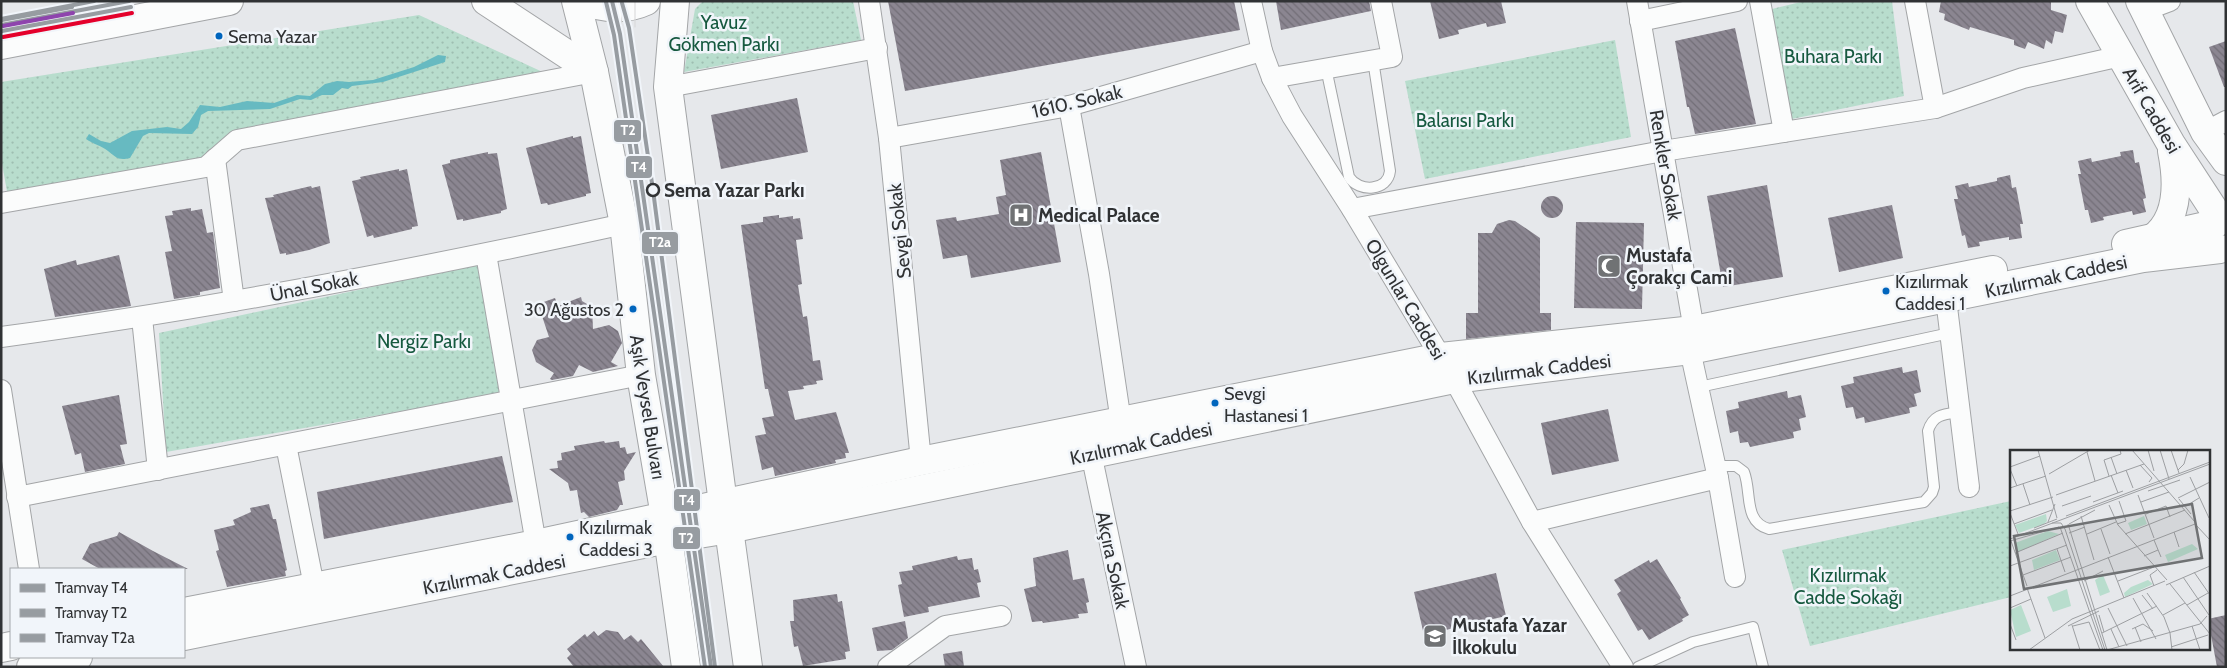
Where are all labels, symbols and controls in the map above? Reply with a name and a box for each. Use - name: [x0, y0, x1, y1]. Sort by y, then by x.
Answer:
- park label: Yavuz Gökmen Parkı: [668, 11, 780, 56]
- place label: Sema Yazar: [228, 26, 317, 48]
- marker: Sema Yazar: [214, 31, 224, 41]
- park label: Buhara Parkı: [1784, 45, 1882, 68]
- street label: Arif Caddesi: [2118, 63, 2185, 158]
- street label: 1610. Sokak: [1030, 80, 1125, 123]
- street label: Renkler Sokak: [1644, 108, 1687, 223]
- park label: Balarısı Parkı: [1416, 109, 1514, 132]
- line badge: T2: [613, 119, 642, 143]
- text: T2: [620, 121, 636, 139]
- line badge: T4: [625, 155, 653, 179]
- text: T4: [631, 158, 647, 176]
- place label: Sema Yazar Parkı: [664, 179, 804, 202]
- street label: Sevgi Sokak: [883, 182, 916, 280]
- marker: Sema Yazar Parkı: [646, 183, 660, 197]
- hospital icon: Medical Palace: [1008, 202, 1034, 228]
- place label: Medical Palace: [1038, 204, 1160, 227]
- line badge: T2a: [641, 231, 679, 255]
- text: T2a: [649, 233, 671, 251]
- street label: Olgunlar Caddesi: [1361, 235, 1451, 364]
- place label: Mustafa Çorakçı Cami: [1626, 244, 1732, 289]
- street label: Kızılırmak Caddesi: [1983, 250, 2129, 303]
- mosque icon: Mustafa Çorakçı Cami: [1596, 253, 1622, 279]
- street label: Ünal Sokak: [268, 267, 361, 306]
- place label: Kızılırmak Caddesi 1: [1895, 271, 1969, 315]
- marker: Kızılırmak Caddesi 1: [1881, 286, 1891, 296]
- place label: 30 Ağustos 2: [524, 299, 624, 321]
- marker: 30 Ağustos 2: [628, 304, 638, 314]
- park label: Nergiz Parkı: [377, 330, 471, 353]
- street label: Aşık Veysel Bulvarı: [625, 333, 670, 481]
- street label: Kızılırmak Caddesi: [1466, 349, 1612, 390]
- place label: Sevgi Hastanesi 1: [1224, 383, 1308, 427]
- marker: Sevgi Hastanesi 1: [1210, 398, 1220, 408]
- street label: Kızılırmak Caddesi: [1068, 417, 1214, 470]
- inset map: [2010, 450, 2210, 650]
- line badge: T4: [673, 488, 701, 512]
- text: T4: [679, 491, 695, 509]
- street label: Akçıra Sokak: [1091, 509, 1134, 612]
- place label: Kızılırmak Caddesi 3: [579, 517, 653, 561]
- line badge: T2: [672, 526, 701, 550]
- text: T2: [678, 529, 694, 547]
- marker: Kızılırmak Caddesi 3: [565, 532, 575, 542]
- street label: Kızılırmak Caddesi: [421, 549, 567, 600]
- park label: Kızılırmak Cadde Sokağı: [1794, 564, 1902, 609]
- legend: [10, 568, 185, 658]
- text: Tramvay T4: [55, 579, 128, 597]
- text: Tramvay T2: [55, 604, 128, 622]
- place label: Mustafa Yazar İlkokulu: [1452, 614, 1567, 659]
- school or university icon: Mustafa Yazar İlkokulu: [1422, 623, 1448, 649]
- text: Tramvay T2a: [55, 629, 135, 647]

